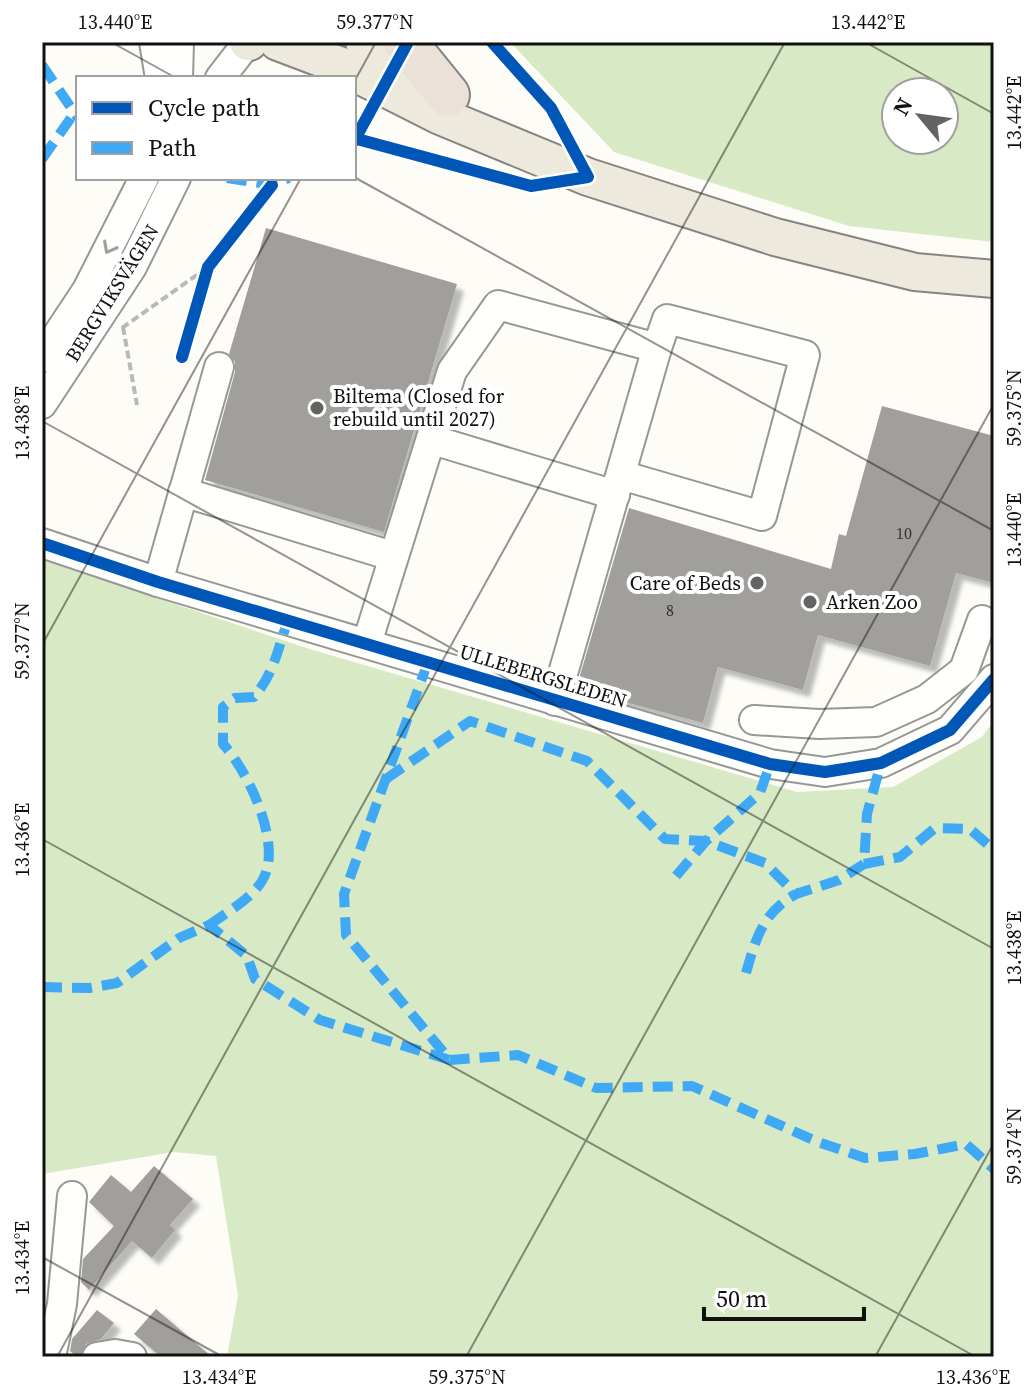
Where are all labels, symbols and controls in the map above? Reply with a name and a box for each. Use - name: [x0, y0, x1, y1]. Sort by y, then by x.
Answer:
- text: 13.440°E: [78, 8, 152, 36]
- text: 59.377°N: [336, 8, 414, 36]
- text: 13.442°E: [831, 8, 905, 36]
- legend: [76, 76, 356, 180]
- north arrow: [880, 76, 960, 156]
- text: 13.442°E: [1000, 76, 1028, 150]
- text: Cycle path: [148, 91, 260, 124]
- text: N: [886, 92, 920, 121]
- text: Path: [148, 131, 197, 164]
- street label: BERGVIKSVÄGEN: [58, 219, 166, 367]
- one-way arrow: [104, 240, 119, 254]
- text: 59.375°N: [1000, 369, 1028, 447]
- place label: Biltema (Closed for rebuild until 2027): [333, 382, 505, 433]
- text: 13.438°E: [8, 386, 36, 460]
- marker: Biltema (Closed for rebuild until 2027): [308, 399, 326, 417]
- text: 13.440°E: [1000, 493, 1028, 567]
- house number: 10: [896, 522, 912, 544]
- place label: Care of Beds: [630, 569, 741, 597]
- marker: Care of Beds: [748, 574, 766, 592]
- place label: Arken Zoo: [826, 588, 918, 616]
- marker: Arken Zoo: [801, 593, 819, 611]
- house number: 8: [666, 599, 674, 621]
- text: 59.377°N: [8, 602, 36, 680]
- street label: ULLEBERGSLEDEN: [456, 637, 630, 715]
- text: 13.436°E: [8, 803, 36, 877]
- text: 13.438°E: [1000, 911, 1028, 985]
- text: 59.374°N: [1000, 1107, 1028, 1185]
- text: 13.434°E: [8, 1221, 36, 1295]
- scale bar: [704, 1271, 864, 1321]
- text: 50 m: [716, 1282, 767, 1315]
- text: 13.434°E: [182, 1363, 256, 1391]
- text: 59.375°N: [428, 1363, 506, 1391]
- text: 13.436°E: [936, 1363, 1010, 1391]

